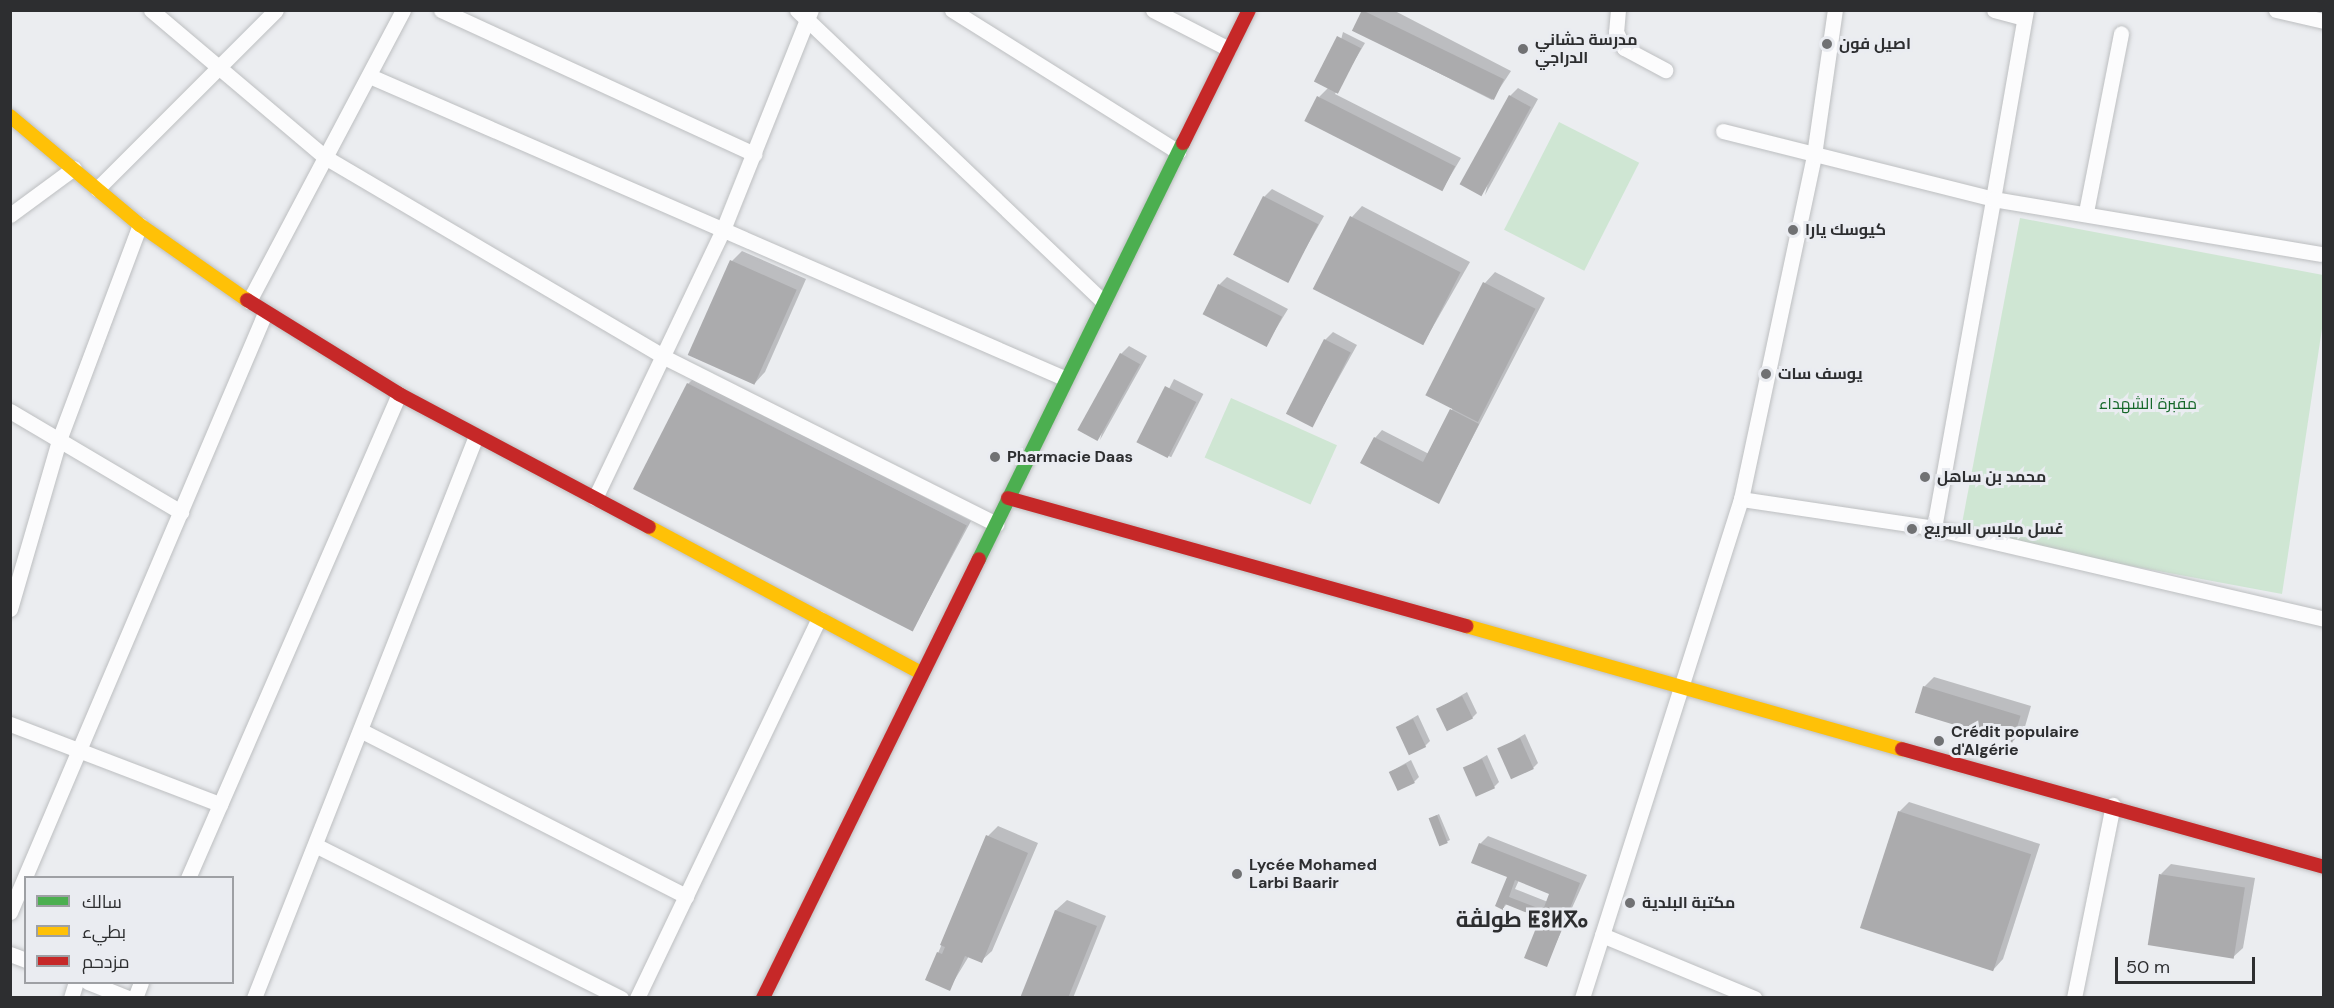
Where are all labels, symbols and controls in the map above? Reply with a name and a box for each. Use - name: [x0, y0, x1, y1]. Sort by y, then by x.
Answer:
- place label: مدرسة حشاني الدراجي: [1535, 30, 1637, 68]
- place label: اصيل فون: [1839, 34, 1911, 54]
- marker: اصيل فون: [1820, 37, 1834, 51]
- marker: مدرسة حشاني الدراجي: [1516, 42, 1530, 56]
- place label: كيوسك يارا: [1805, 220, 1886, 240]
- marker: كيوسك يارا: [1786, 223, 1800, 237]
- place label: يوسف سات: [1778, 364, 1863, 384]
- marker: يوسف سات: [1759, 367, 1773, 381]
- park label: مقبرة الشهداء: [2099, 394, 2197, 414]
- place label: Pharmacie Daas: [1007, 447, 1133, 467]
- marker: Pharmacie Daas: [988, 450, 1002, 464]
- place label: محمد بن ساهل: [1937, 467, 2046, 487]
- marker: محمد بن ساهل: [1918, 470, 1932, 484]
- place label: غسل ملابس السريع: [1924, 519, 2064, 539]
- marker: غسل ملابس السريع: [1905, 522, 1919, 536]
- place label: Crédit populaire d'Algérie: [1951, 722, 2079, 760]
- marker: Crédit populaire d'Algérie: [1932, 734, 1946, 748]
- place label: Lycée Mohamed Larbi Baarir: [1249, 855, 1377, 893]
- marker: Lycée Mohamed Larbi Baarir: [1230, 867, 1244, 881]
- legend: [24, 876, 234, 984]
- text: سالك: [82, 890, 122, 914]
- place label: مكتبة البلدية: [1642, 893, 1735, 913]
- marker: مكتبة البلدية: [1623, 896, 1637, 910]
- district label: طولڤة ⵟⵓⵍⴳⴰ: [1456, 907, 1588, 933]
- text: بطيء: [82, 920, 126, 944]
- scale bar: [2118, 945, 2258, 983]
- text: مزدحم: [82, 950, 130, 974]
- text: 50 m: [2126, 955, 2170, 979]

